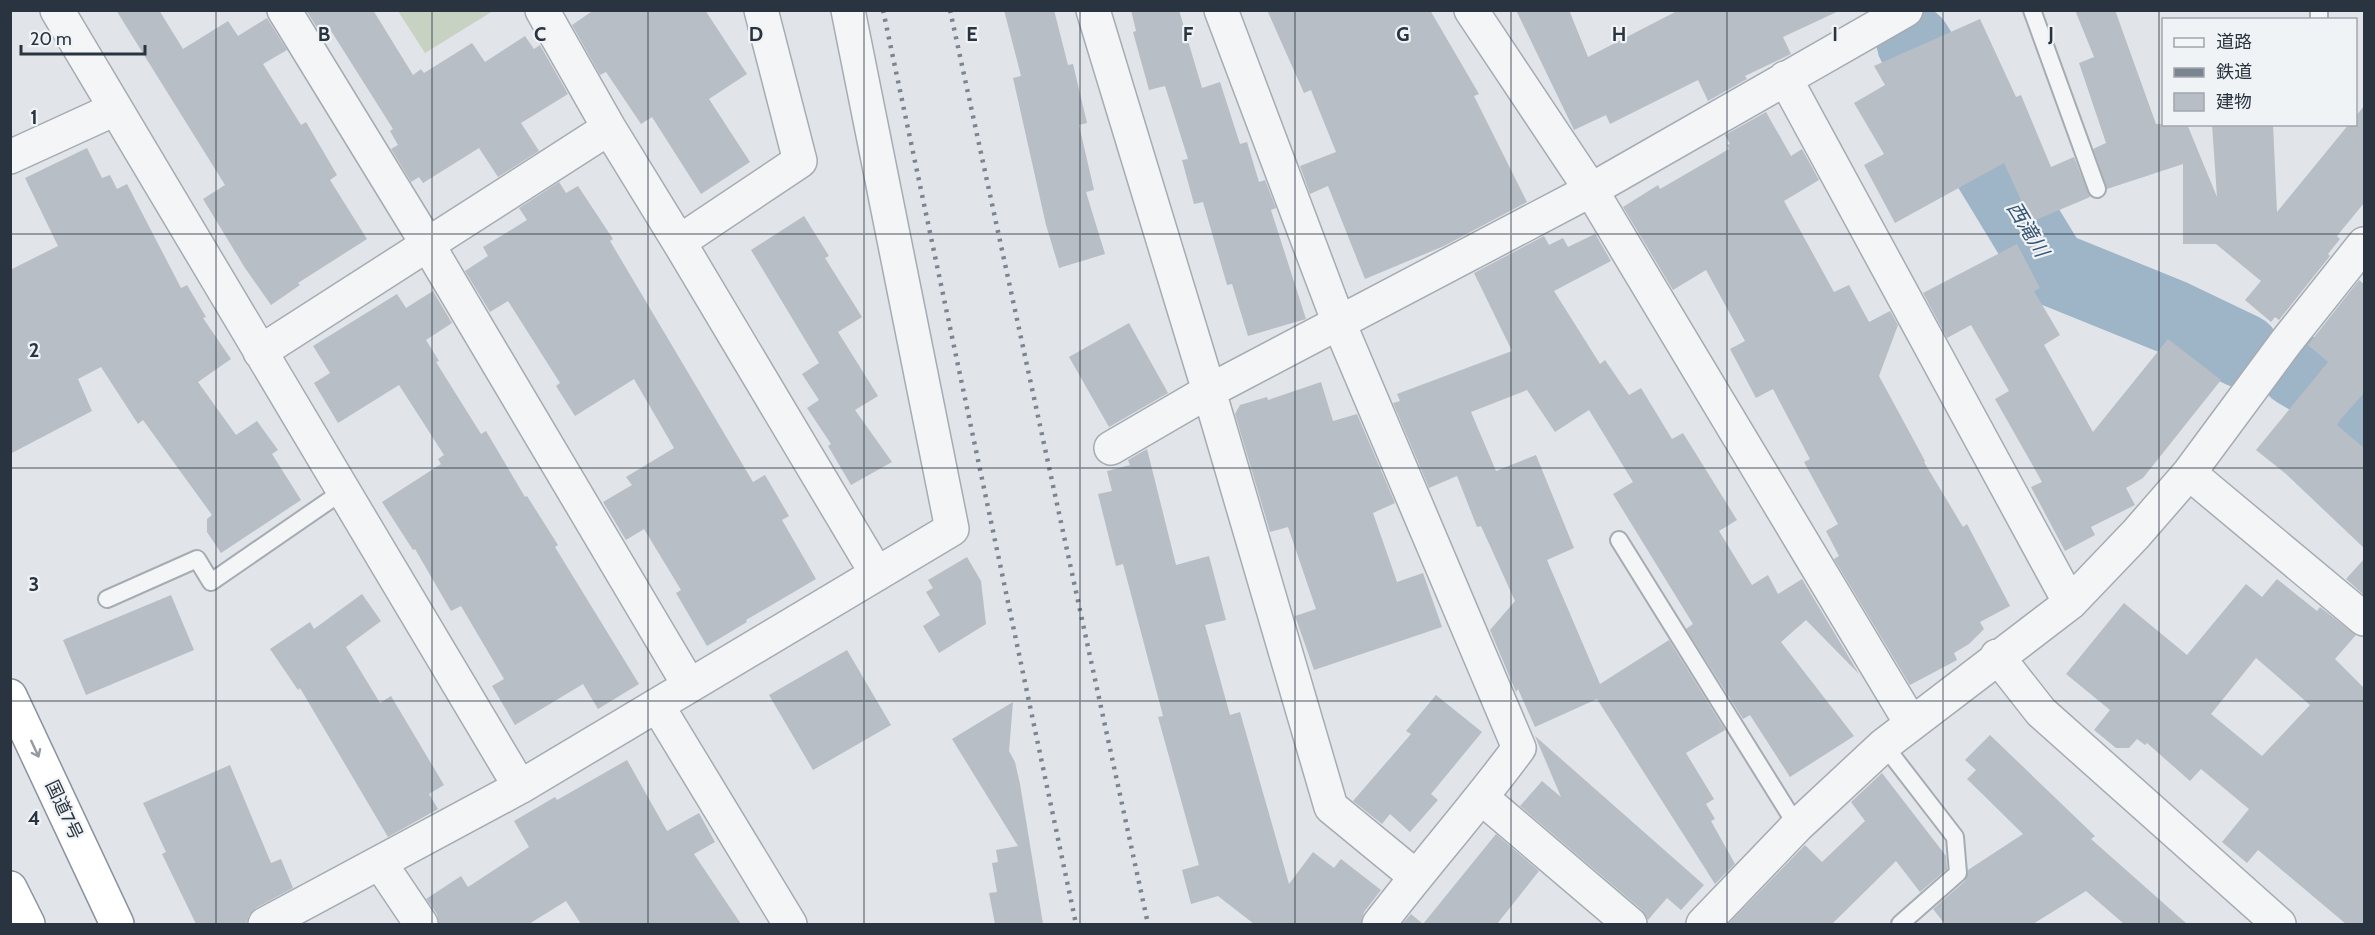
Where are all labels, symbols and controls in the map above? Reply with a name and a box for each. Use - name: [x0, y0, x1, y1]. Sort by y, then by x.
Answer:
- scale bar: [21, 18, 146, 56]
- legend: [2162, 18, 2357, 126]
- text: B: [318, 22, 330, 46]
- text: C: [534, 22, 546, 46]
- text: D: [749, 22, 763, 46]
- text: E: [966, 22, 978, 46]
- text: F: [1183, 22, 1194, 46]
- text: G: [1396, 22, 1410, 46]
- text: H: [1612, 22, 1626, 46]
- text: I: [1832, 22, 1838, 46]
- text: J: [2047, 22, 2054, 46]
- text: 20 m: [30, 28, 72, 50]
- text: 道路: [2216, 31, 2252, 53]
- text: 鉄道: [2216, 61, 2252, 83]
- text: 建物: [2216, 91, 2252, 113]
- text: 1: [30, 105, 38, 129]
- water label: 西滝川: [2002, 197, 2055, 263]
- text: 2: [29, 338, 39, 362]
- text: 3: [29, 572, 39, 596]
- one-way arrow: [30, 740, 42, 758]
- street label: 国道7号: [41, 777, 87, 843]
- text: 4: [28, 806, 40, 830]

